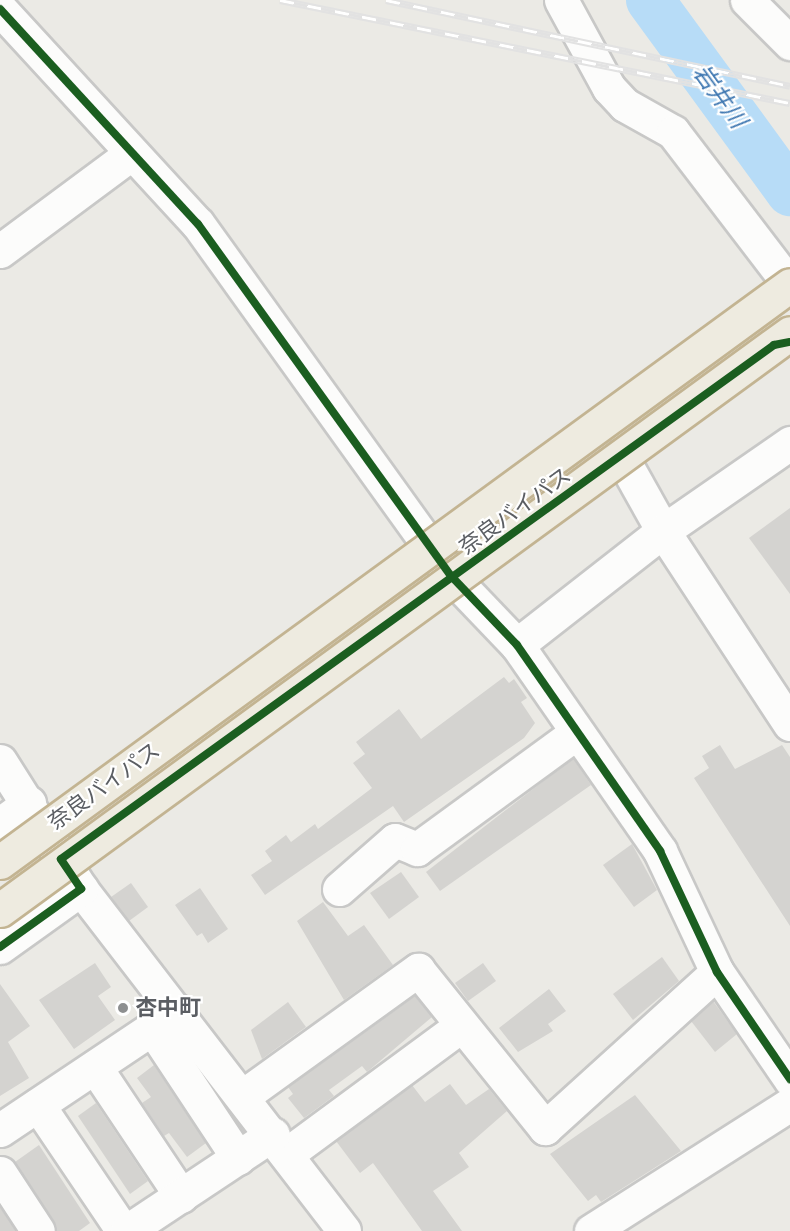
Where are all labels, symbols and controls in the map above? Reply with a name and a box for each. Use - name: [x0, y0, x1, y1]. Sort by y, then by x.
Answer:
- water label: 岩井川: [687, 58, 753, 134]
- street label: 奈良バイパス: [454, 462, 576, 560]
- street label: 奈良バイパス: [43, 737, 165, 835]
- place label: 杏中町: [135, 995, 201, 1021]
- marker: 杏中町: [116, 1001, 130, 1015]

